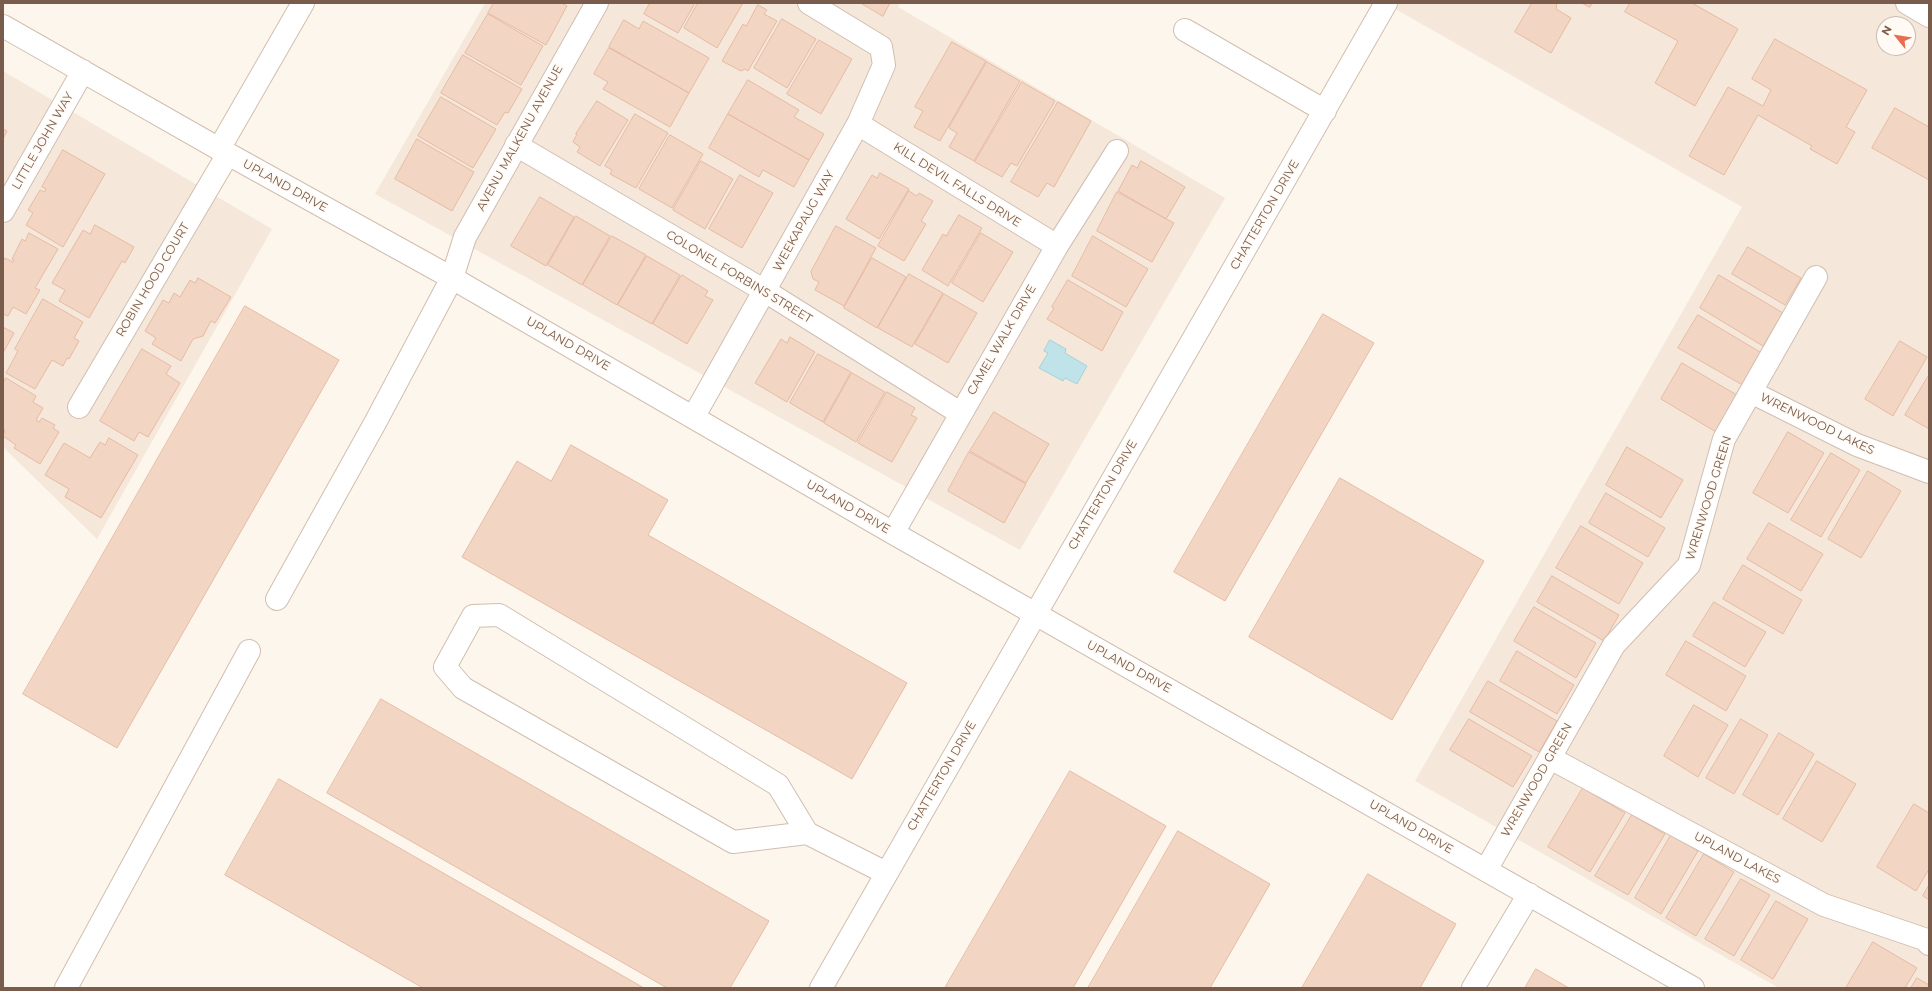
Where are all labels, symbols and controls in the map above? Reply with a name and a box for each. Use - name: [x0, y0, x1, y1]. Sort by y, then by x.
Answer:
- north arrow: [1876, 16, 1916, 56]
- text: N: [1878, 23, 1895, 38]
- street label: AVENU MALKENU AVENUE: [474, 63, 566, 213]
- street label: LITTLE JOHN WAY: [9, 90, 77, 192]
- street label: KILL DEVIL FALLS DRIVE: [890, 140, 1024, 230]
- street label: UPLAND DRIVE: [240, 157, 330, 215]
- street label: CHATTERTON DRIVE: [1228, 157, 1302, 273]
- street label: WEEKAPAUG WAY: [770, 168, 838, 274]
- street label: ROBIN HOOD COURT: [113, 220, 193, 340]
- street label: COLONEL FORBINS STREET: [663, 228, 815, 326]
- street label: CAMEL WALK DRIVE: [964, 282, 1040, 398]
- street label: UPLAND DRIVE: [523, 314, 613, 374]
- street label: WRENWOOD LAKES: [1758, 390, 1876, 458]
- street label: WRENWOOD GREEN: [1683, 434, 1735, 562]
- street label: CHATTERTON DRIVE: [1066, 437, 1140, 553]
- street label: UPLAND DRIVE: [803, 477, 893, 537]
- street label: UPLAND DRIVE: [1084, 638, 1174, 696]
- street label: CHATTERTON DRIVE: [905, 718, 979, 834]
- street label: WRENWOOD GREEN: [1498, 720, 1576, 840]
- street label: UPLAND DRIVE: [1366, 797, 1456, 857]
- street label: UPLAND LAKES: [1691, 829, 1783, 887]

